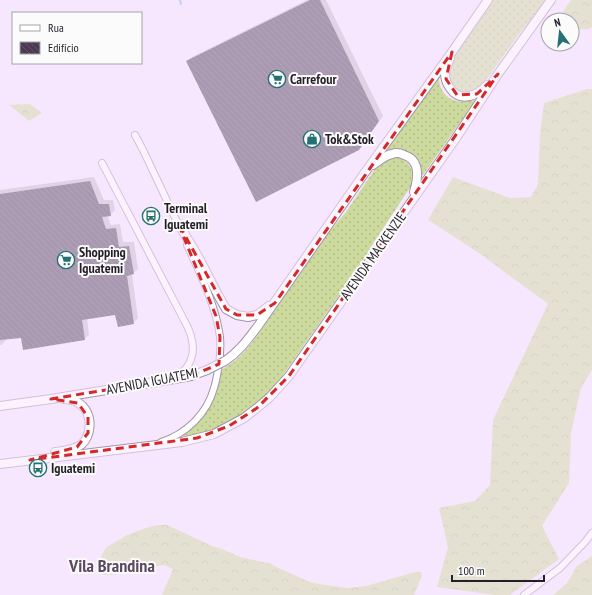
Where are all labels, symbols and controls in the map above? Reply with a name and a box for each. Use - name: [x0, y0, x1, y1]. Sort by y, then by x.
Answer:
- legend: [12, 12, 142, 64]
- north arrow: [540, 12, 580, 52]
- text: N: [553, 15, 562, 30]
- text: Rua: [48, 20, 64, 35]
- text: Edifício: [48, 40, 79, 55]
- supermarket icon: Carrefour: [267, 69, 287, 89]
- place label: Carrefour: [290, 70, 337, 88]
- shop icon: Tok&Stok: [302, 129, 322, 149]
- place label: Tok&Stok: [325, 130, 374, 148]
- place label: Terminal Iguatemi: [164, 199, 208, 233]
- bus stop icon: Terminal Iguatemi: [141, 206, 161, 226]
- street label: AVENIDA MACKENZIE: [336, 209, 410, 303]
- place label: Shopping Iguatemi: [79, 243, 126, 277]
- supermarket icon: Shopping Iguatemi: [56, 250, 76, 270]
- street label: AVENIDA IGUATEMI: [104, 363, 200, 399]
- bus stop icon: Iguatemi: [28, 458, 48, 478]
- place label: Iguatemi: [51, 459, 95, 477]
- district label: Vila Brandina: [68, 554, 155, 577]
- scale bar: [452, 557, 544, 583]
- text: 100 m: [458, 563, 485, 578]

